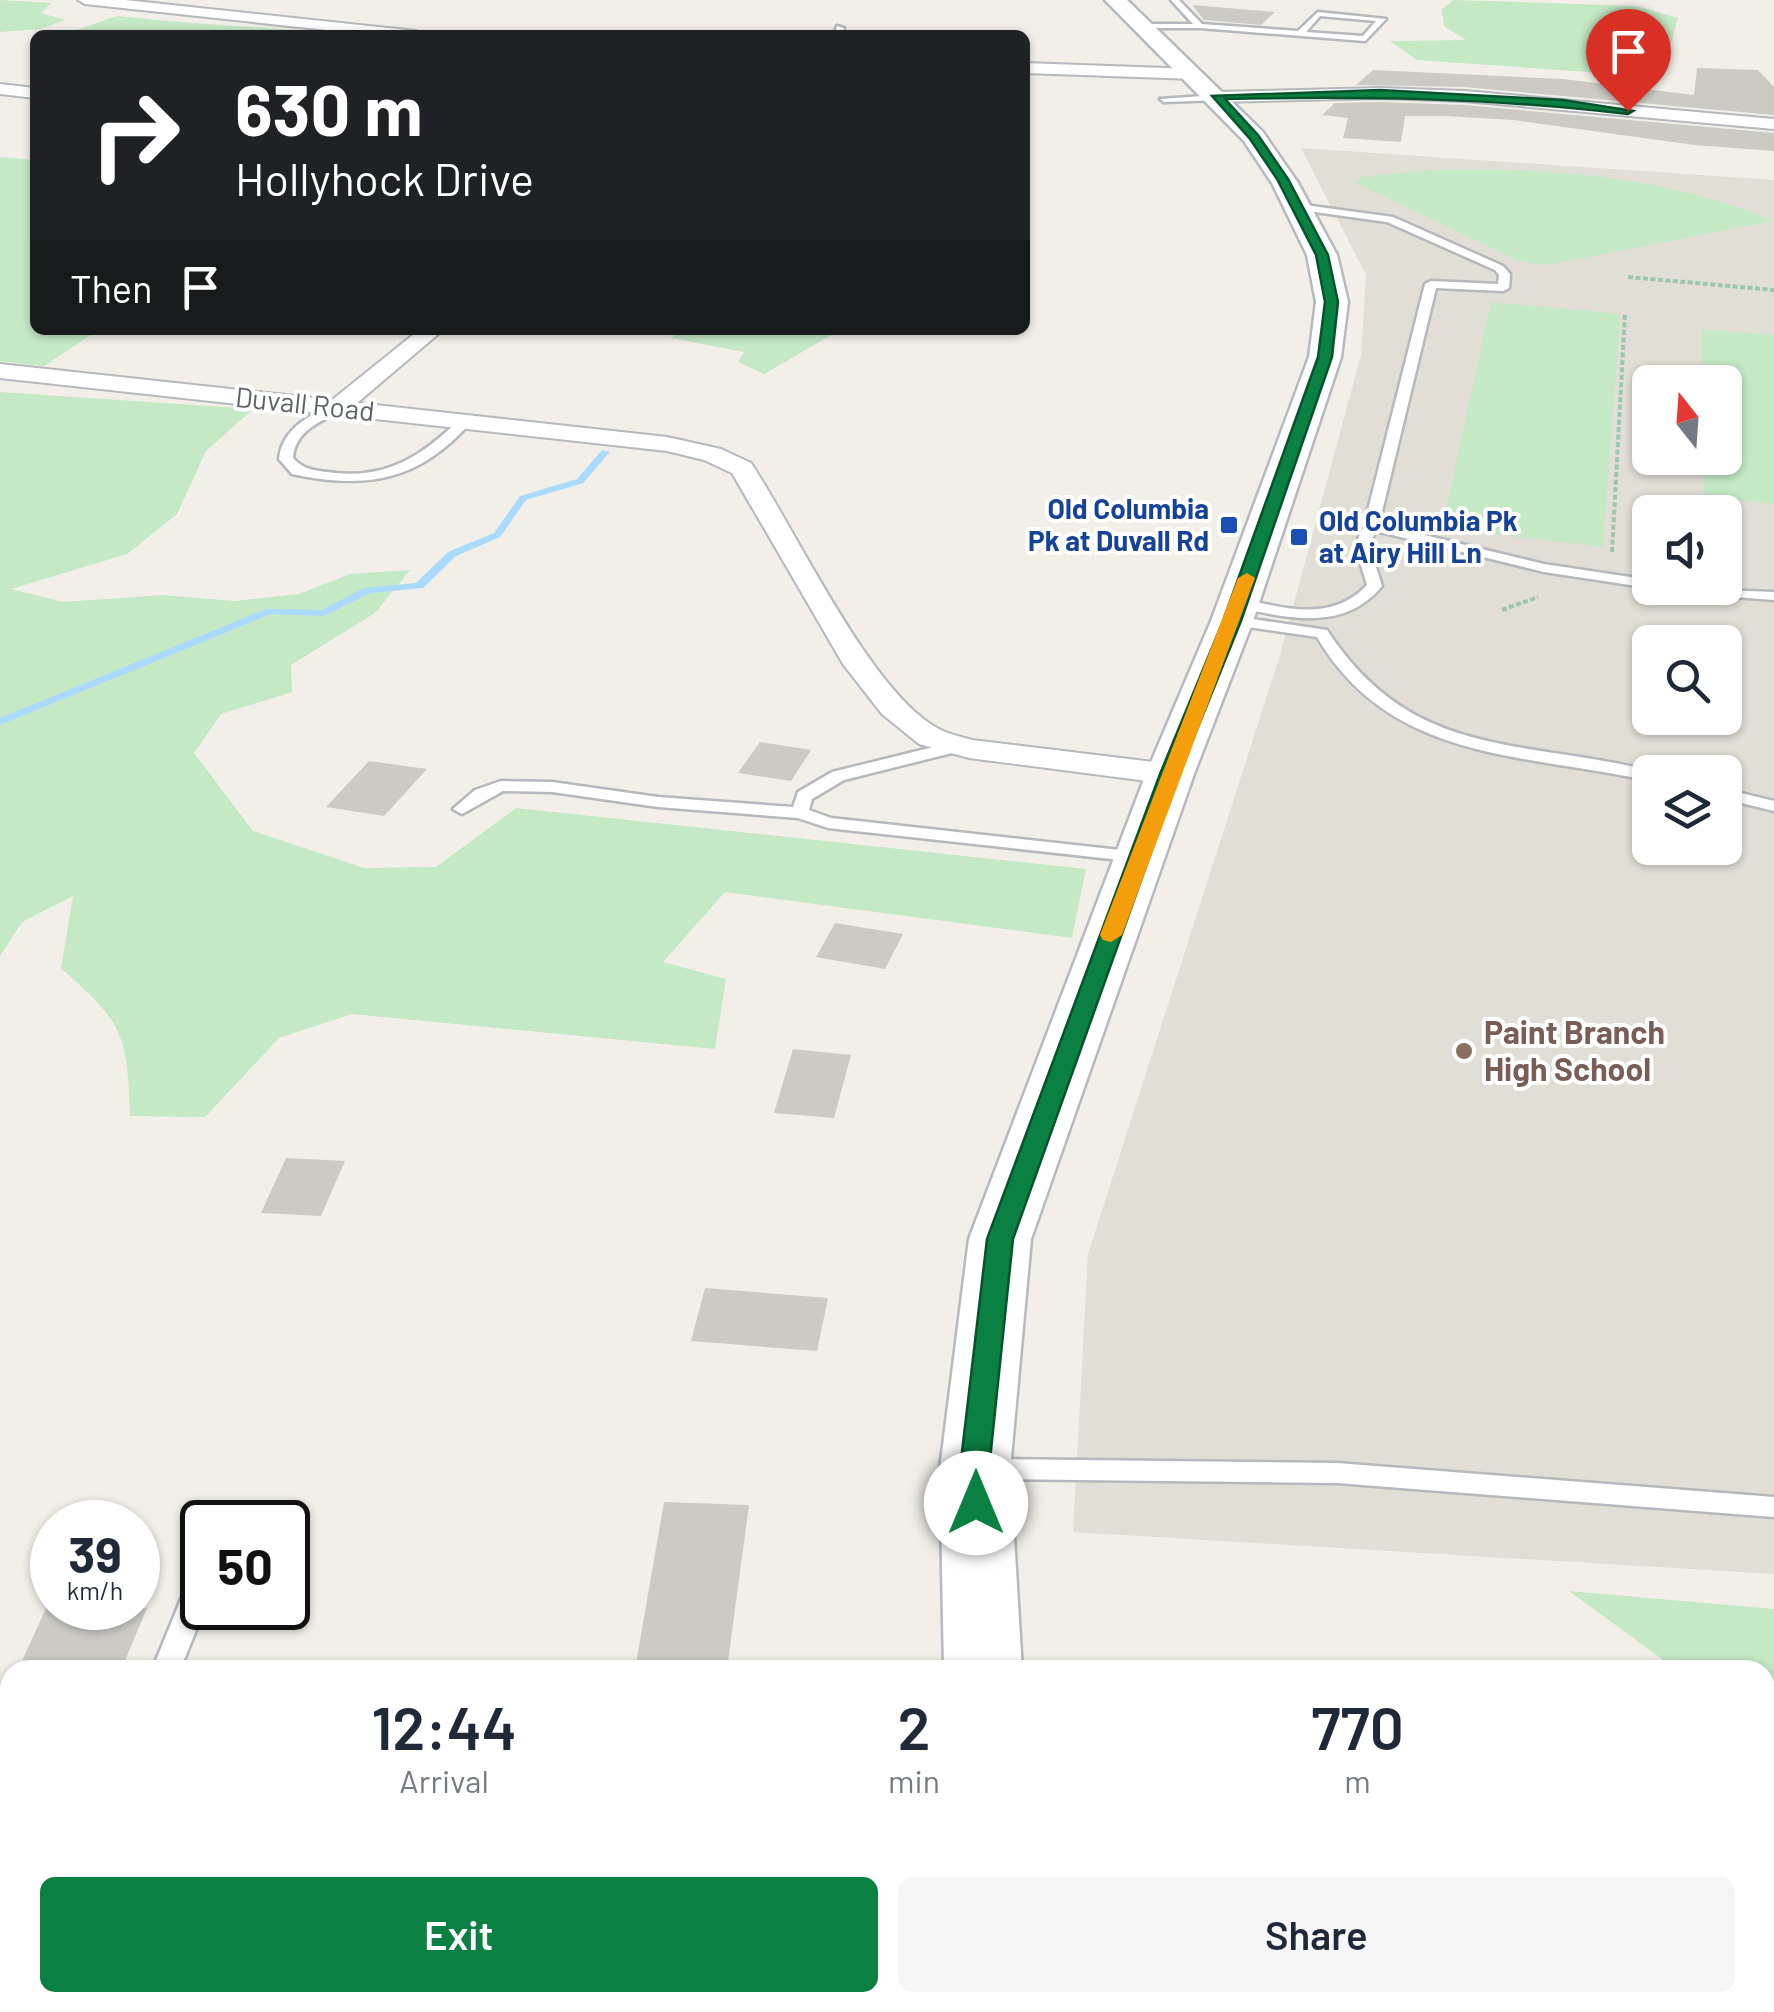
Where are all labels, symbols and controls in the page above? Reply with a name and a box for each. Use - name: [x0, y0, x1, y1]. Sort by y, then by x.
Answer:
- pin: [1586, 9, 1671, 112]
- icon: arrive: [1601, 24, 1656, 79]
- text: 630 m: [235, 66, 423, 150]
- icon: right: [70, 70, 200, 200]
- text: Hollyhock Drive: [235, 151, 534, 205]
- icon: arrive: [173, 260, 228, 315]
- text: Then: [70, 265, 153, 311]
- north arrow: [1632, 365, 1742, 475]
- map controls: [1632, 365, 1742, 865]
- street label: Duvall Road: [234, 379, 376, 427]
- place label: Old Columbia Pk at Duvall Rd: [1028, 491, 1209, 557]
- button: sound: [1632, 495, 1742, 605]
- place label: Old Columbia Pk at Airy Hill Ln: [1319, 503, 1518, 569]
- marker: Old Columbia Pk at Duvall Rd: [1218, 514, 1240, 536]
- marker: Old Columbia Pk at Airy Hill Ln: [1288, 526, 1310, 548]
- button: search: [1632, 625, 1742, 735]
- button: layers: [1632, 755, 1742, 865]
- place label: Paint Branch High School: [1484, 1012, 1665, 1087]
- marker: Paint Branch High School: [1453, 1040, 1475, 1062]
- position arrow: [924, 1451, 1028, 1555]
- speed limit sign: 50: [180, 1500, 310, 1630]
- text: 39: [68, 1523, 122, 1583]
- text: km/h: [67, 1575, 123, 1605]
- text: 12:44: [371, 1690, 517, 1762]
- text: 2: [898, 1690, 931, 1762]
- text: 770: [1311, 1690, 1404, 1762]
- text: Arrival: [399, 1761, 489, 1799]
- text: min: [888, 1761, 940, 1799]
- text: m: [1344, 1761, 1371, 1799]
- button: Exit: [40, 1877, 878, 1992]
- button: Share: [898, 1877, 1735, 1992]

